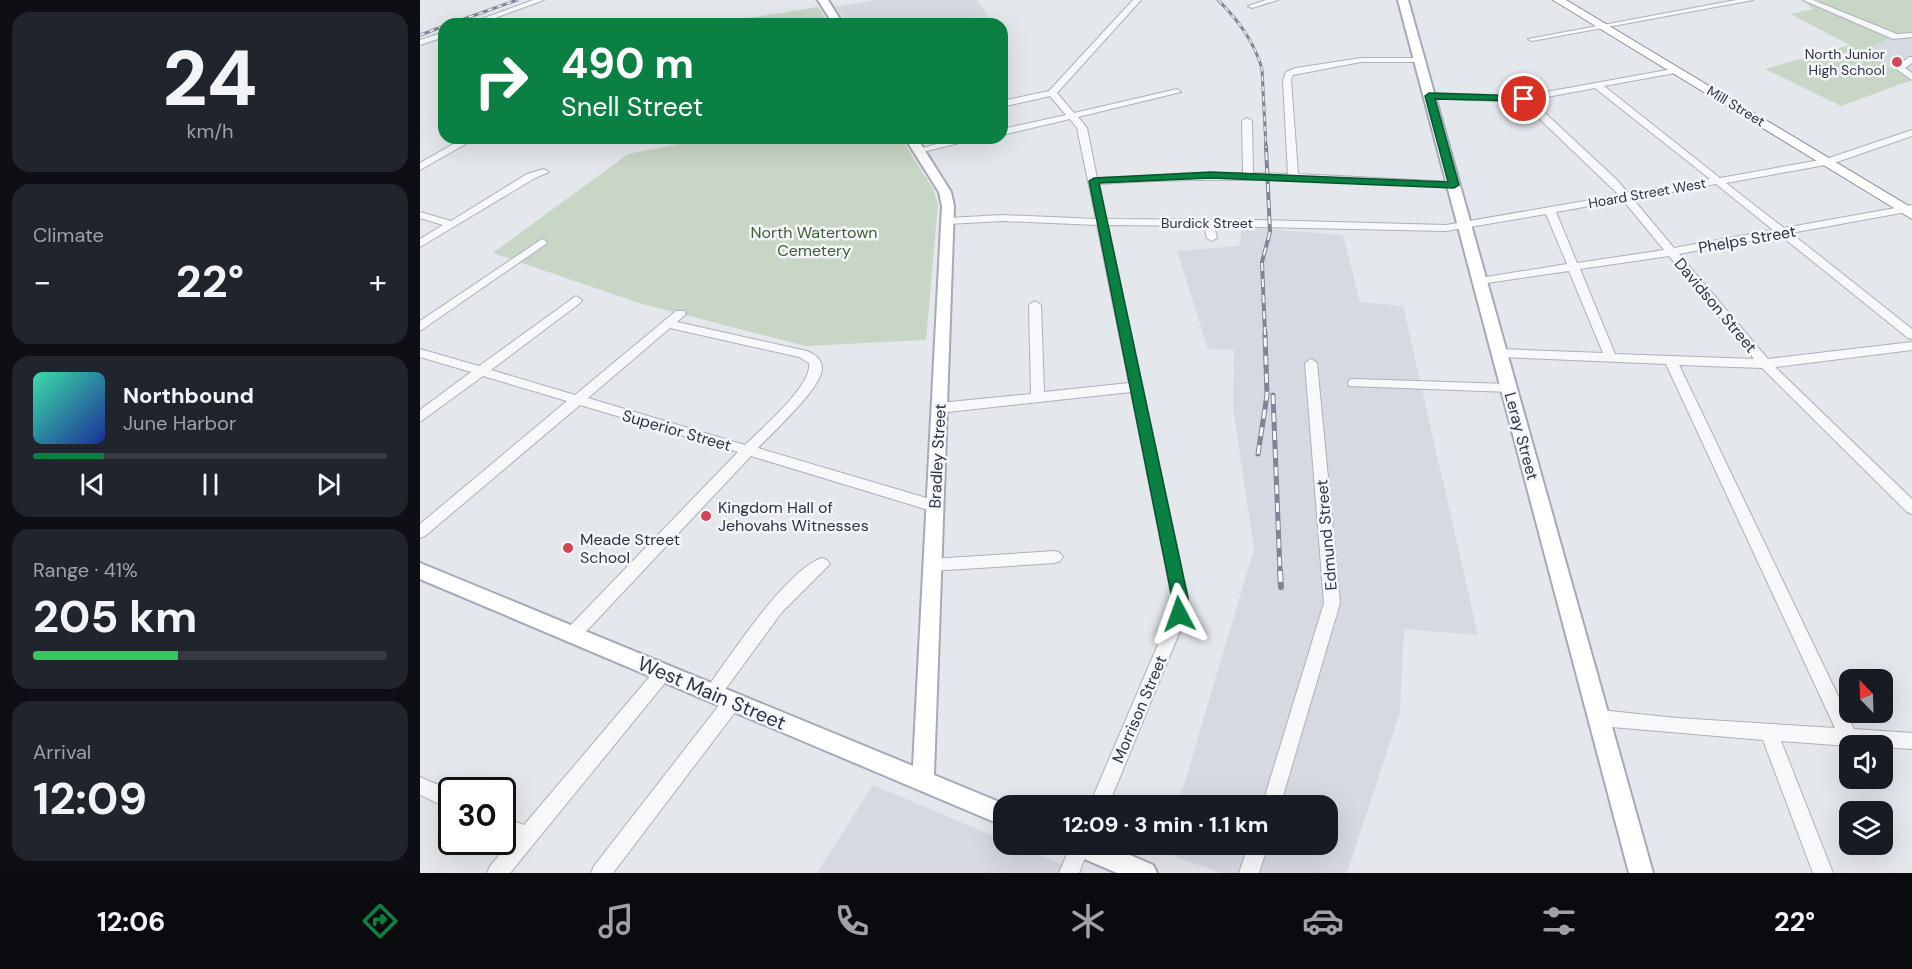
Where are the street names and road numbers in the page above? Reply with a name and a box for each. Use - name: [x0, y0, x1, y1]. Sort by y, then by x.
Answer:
- street label: Mill Street: [1704, 82, 1768, 130]
- street label: Hoard Street West: [1587, 174, 1707, 212]
- street label: Burdick Street: [1161, 214, 1253, 232]
- street label: Phelps Street: [1697, 221, 1798, 258]
- street label: Davidson Street: [1670, 253, 1762, 357]
- street label: Leray Street: [1500, 390, 1543, 482]
- street label: Bradley Street: [924, 403, 951, 509]
- street label: Superior Street: [620, 405, 734, 456]
- street label: Edmund Street: [1311, 479, 1342, 591]
- street label: West Main Street: [634, 650, 790, 736]
- street label: Morrison Street: [1107, 652, 1172, 766]

